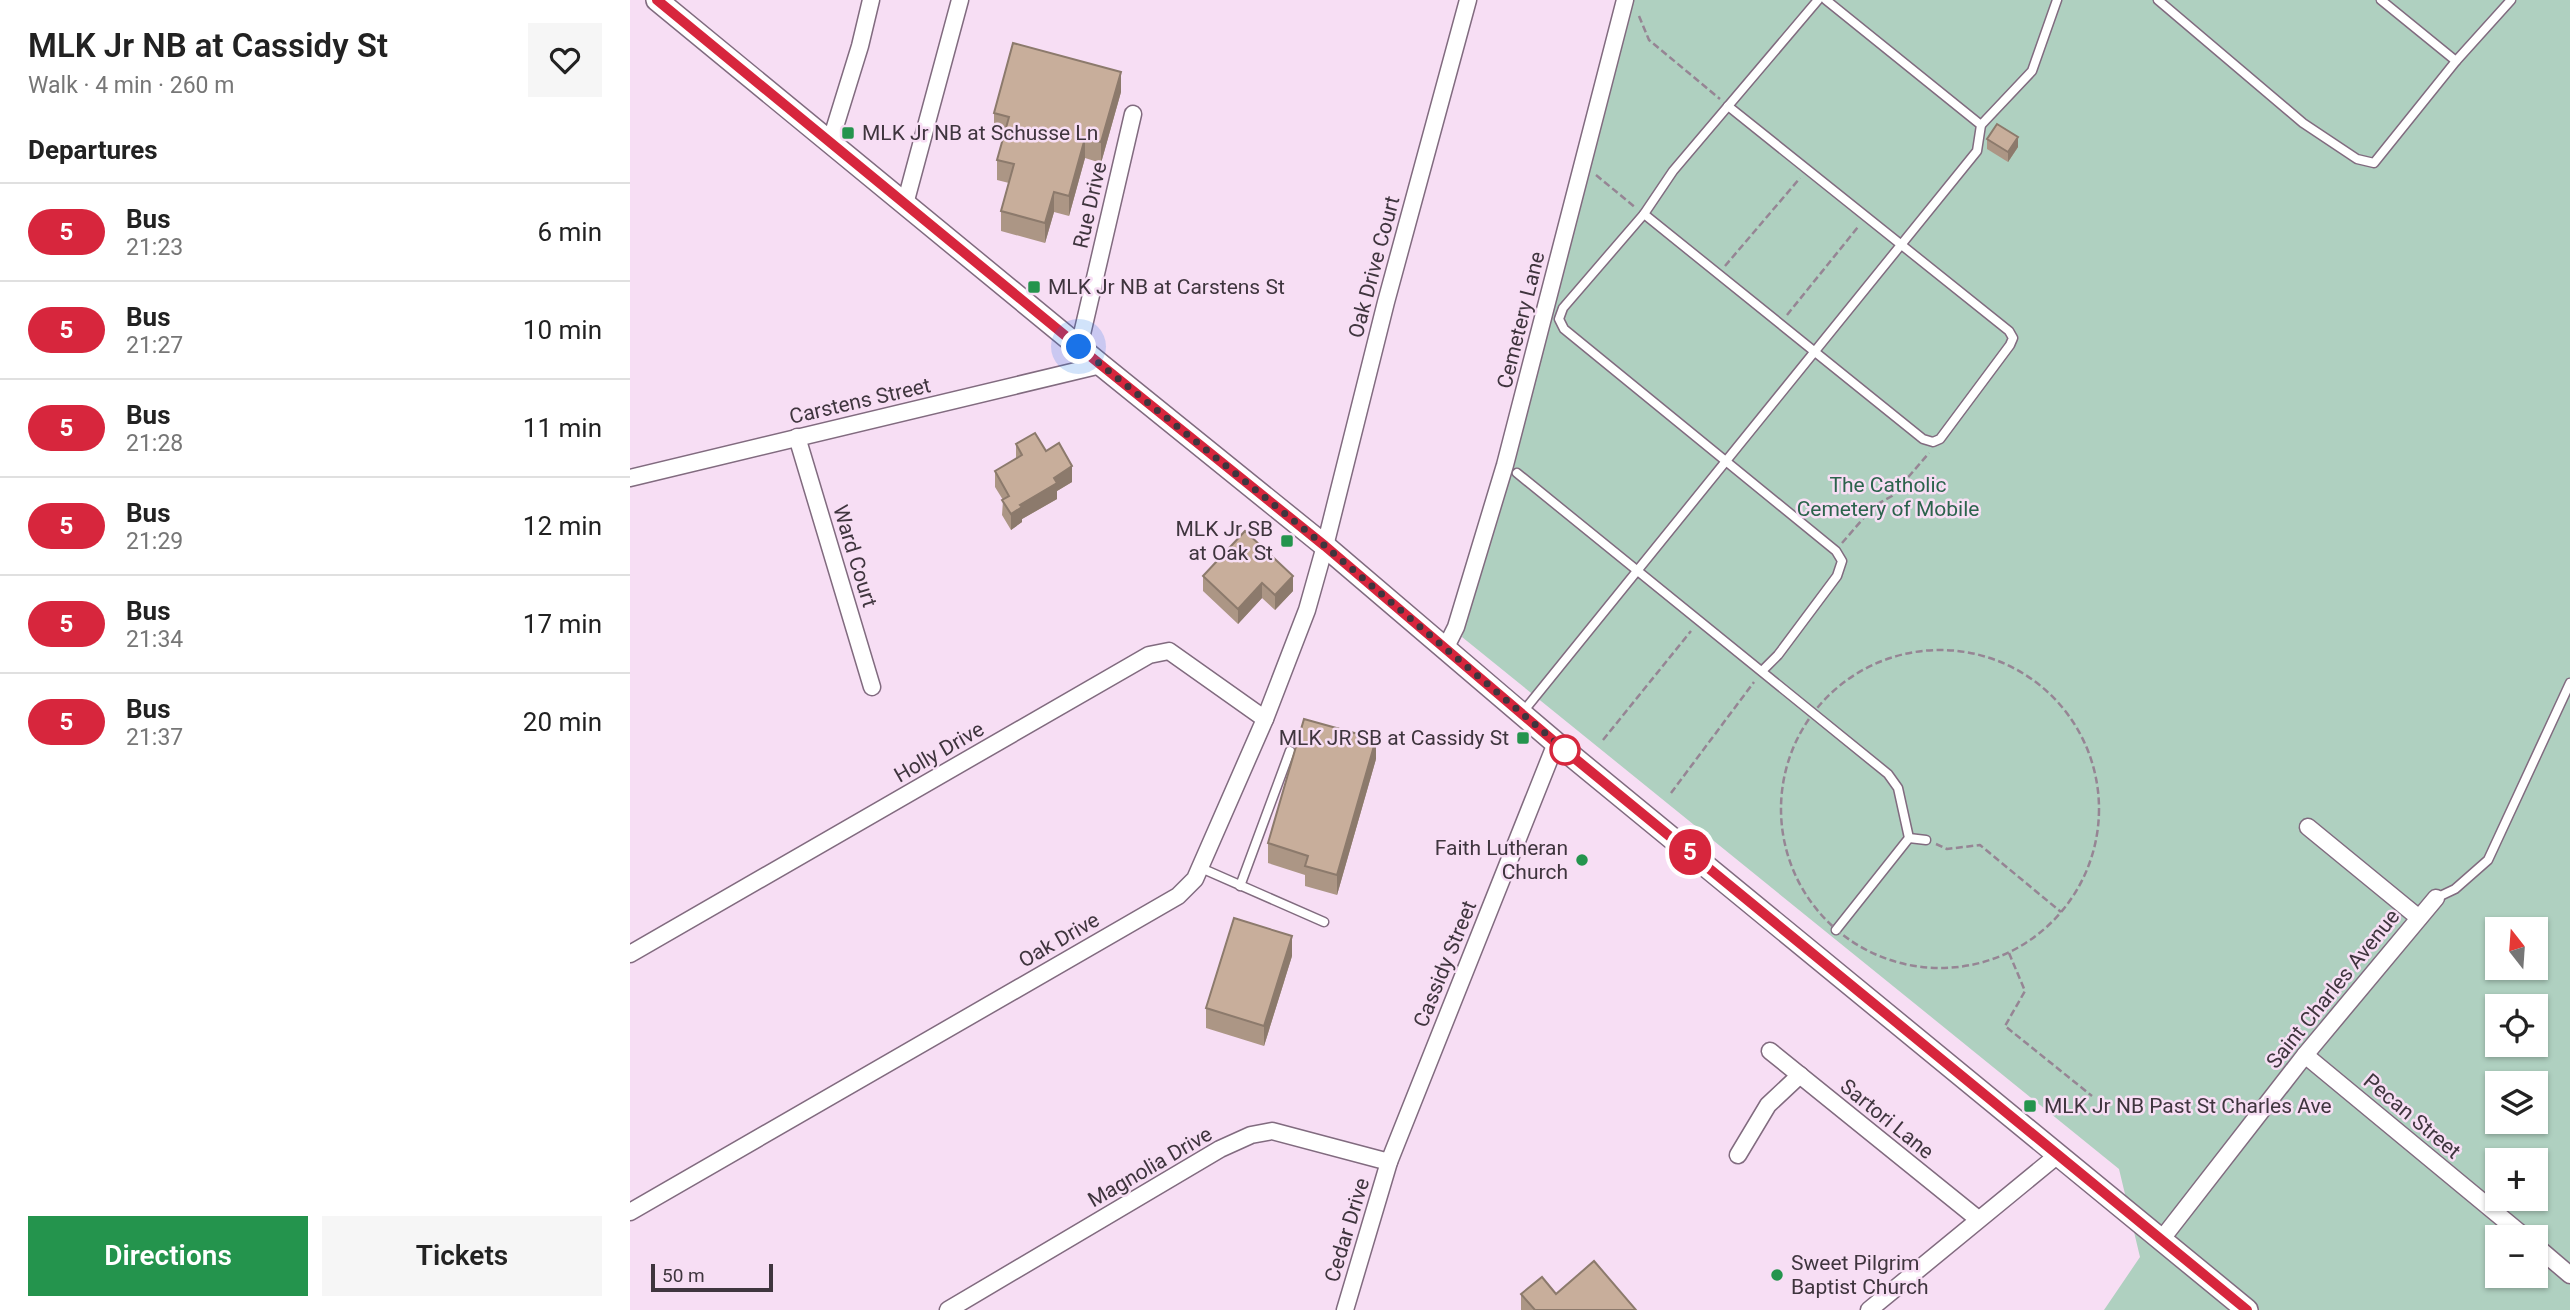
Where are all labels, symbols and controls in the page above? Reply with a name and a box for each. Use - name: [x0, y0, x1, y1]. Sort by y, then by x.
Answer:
- button: heart: [528, 23, 602, 97]
- text: MLK Jr NB at Cassidy St: [28, 26, 388, 65]
- text: Walk · 4 min · 260 m: [28, 72, 234, 99]
- place label: MLK Jr NB at Schusse Ln: [862, 121, 1098, 145]
- marker: MLK Jr NB at Schusse Ln: [840, 125, 856, 141]
- text: Departures: [28, 135, 158, 165]
- street label: Rue Drive: [1068, 159, 1112, 251]
- street label: Oak Drive Court: [1344, 193, 1404, 341]
- text: Bus: [126, 204, 171, 234]
- text: 6 min: [537, 217, 602, 247]
- text: 5: [60, 218, 73, 246]
- text: 21:23: [126, 234, 183, 261]
- street label: Cemetery Lane: [1492, 249, 1550, 391]
- place label: MLK Jr NB at Carstens St: [1048, 275, 1285, 299]
- marker: MLK Jr NB at Carstens St: [1026, 279, 1042, 295]
- text: Bus: [126, 302, 171, 332]
- text: 10 min: [523, 315, 602, 345]
- text: 5: [60, 316, 73, 344]
- your location: [1061, 329, 1096, 364]
- text: 21:27: [126, 332, 183, 359]
- street label: Carstens Street: [787, 373, 933, 429]
- text: Bus: [126, 400, 171, 430]
- text: 11 min: [523, 413, 602, 443]
- text: 5: [60, 414, 73, 442]
- text: 21:28: [126, 430, 183, 457]
- park label: The Catholic Cemetery of Mobile: [1797, 473, 1979, 521]
- text: Bus: [126, 498, 171, 528]
- street label: Ward Court: [828, 502, 882, 610]
- text: 12 min: [523, 511, 602, 541]
- text: 5: [60, 512, 73, 540]
- place label: MLK Jr SB at Oak St: [1176, 517, 1273, 565]
- text: 21:29: [126, 528, 183, 555]
- marker: MLK Jr SB at Oak St: [1279, 533, 1295, 549]
- text: Bus: [126, 596, 171, 626]
- text: 17 min: [523, 609, 602, 639]
- text: 5: [60, 610, 73, 638]
- text: 21:34: [126, 626, 183, 653]
- text: Bus: [126, 694, 171, 724]
- text: 20 min: [523, 707, 602, 737]
- text: 5: [60, 708, 73, 736]
- street label: Holly Drive: [890, 717, 988, 787]
- text: 21:37: [126, 724, 183, 751]
- place label: MLK JR SB at Cassidy St: [1279, 726, 1509, 750]
- marker: MLK JR SB at Cassidy St: [1515, 730, 1531, 746]
- unlabelled marker: [1550, 735, 1580, 765]
- line badge: 5: [1667, 829, 1713, 875]
- place label: Faith Lutheran Church: [1435, 836, 1568, 884]
- text: 5: [1683, 838, 1697, 866]
- marker: Faith Lutheran Church: [1574, 852, 1590, 868]
- street label: Cassidy Street: [1409, 897, 1481, 1031]
- street label: Saint Charles Avenue: [2262, 905, 2404, 1073]
- street label: Oak Drive: [1015, 907, 1103, 973]
- north arrow: [2485, 917, 2548, 980]
- map controls: [2485, 917, 2548, 1288]
- button: locate: [2485, 994, 2548, 1057]
- street label: Pecan Street: [2359, 1069, 2465, 1163]
- button: layers: [2485, 1071, 2548, 1134]
- street label: Sartori Lane: [1836, 1074, 1938, 1164]
- place label: MLK Jr NB Past St Charles Ave: [2044, 1094, 2332, 1118]
- marker: MLK Jr NB Past St Charles Ave: [2022, 1098, 2038, 1114]
- street label: Magnolia Drive: [1084, 1122, 1216, 1212]
- button: +: [2485, 1148, 2548, 1211]
- street label: Cedar Drive: [1320, 1175, 1374, 1285]
- button: Directions: [28, 1216, 308, 1296]
- button: Tickets: [322, 1216, 602, 1296]
- button: −: [2485, 1225, 2548, 1288]
- place label: Sweet Pilgrim Baptist Church: [1791, 1251, 1928, 1299]
- scale bar: [651, 1261, 774, 1293]
- text: 50 m: [662, 1264, 705, 1287]
- marker: Sweet Pilgrim Baptist Church: [1769, 1267, 1785, 1283]

